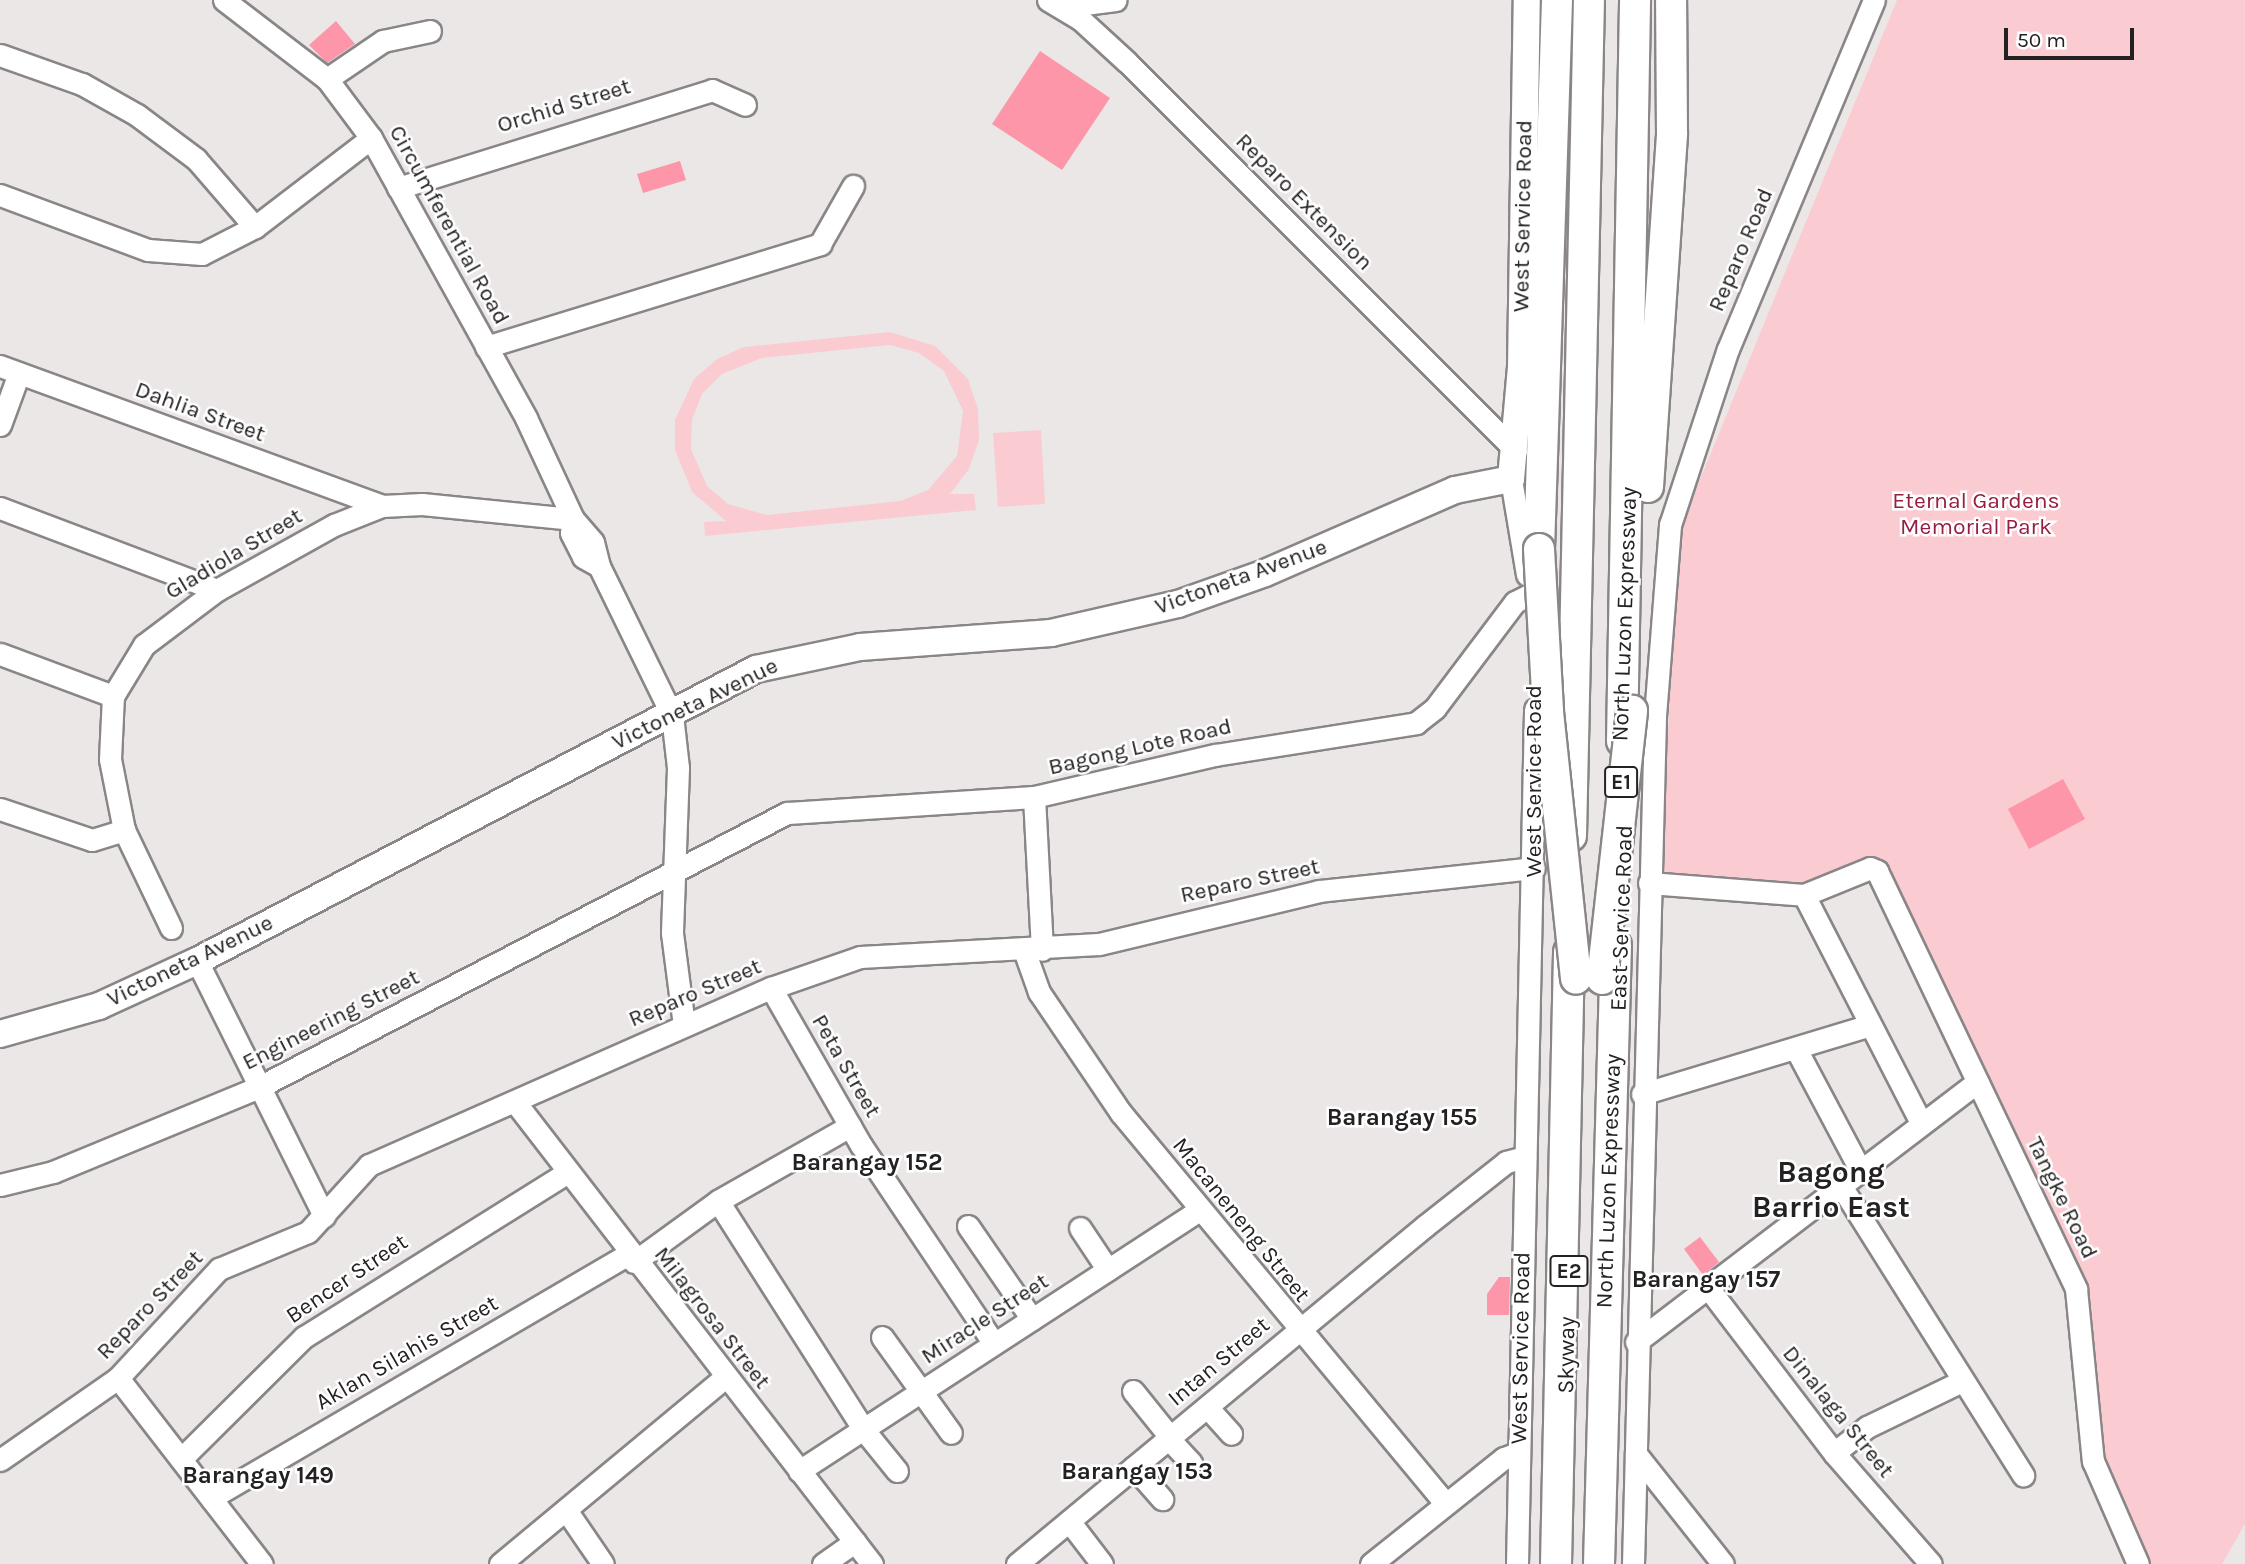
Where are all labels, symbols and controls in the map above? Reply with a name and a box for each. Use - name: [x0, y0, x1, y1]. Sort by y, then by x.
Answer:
- scale bar: [2007, 14, 2136, 58]
- text: 50 m: [2017, 28, 2066, 52]
- street label: Orchid Street: [494, 73, 634, 139]
- street label: West Service Road: [1508, 120, 1538, 312]
- street label: Circumferential Road: [383, 121, 515, 329]
- street label: Reparo Extension: [1230, 128, 1378, 276]
- street label: Reparo Road: [1703, 184, 1779, 316]
- street label: Dahlia Street: [131, 376, 269, 448]
- street label: North Luzon Expressway: [1607, 486, 1643, 742]
- park label: Eternal Gardens Memorial Park: [1892, 487, 2060, 541]
- street label: Gladiola Street: [161, 502, 307, 606]
- street label: Victoneta Avenue: [1151, 533, 1331, 621]
- street label: Victoneta Avenue: [608, 652, 782, 756]
- street label: West Service Road: [1520, 685, 1548, 877]
- street label: Bagong Lote Road: [1046, 713, 1234, 781]
- road number: E1: [1604, 764, 1638, 800]
- street label: East Service Road: [1605, 824, 1639, 1012]
- street label: Reparo Street: [1178, 853, 1322, 909]
- street label: Victoneta Avenue: [103, 909, 277, 1013]
- street label: Reparo Street: [624, 953, 766, 1033]
- street label: Engineering Street: [238, 963, 424, 1077]
- street label: Peta Street: [805, 1010, 887, 1122]
- street label: North Luzon Expressway: [1591, 1053, 1627, 1309]
- district label: Barangay 155: [1327, 1104, 1477, 1132]
- street label: Macaneneng Street: [1166, 1132, 1316, 1308]
- street label: Tangke Road: [2021, 1133, 2103, 1263]
- district label: Barangay 152: [791, 1149, 943, 1177]
- district label: Bagong Barrio East: [1752, 1154, 1910, 1224]
- street label: Bencer Street: [281, 1228, 413, 1330]
- street label: Milagrosa Street: [648, 1241, 776, 1395]
- street label: Reparo Street: [91, 1245, 209, 1365]
- street label: West Service Road: [1506, 1252, 1536, 1444]
- road number: E2: [1548, 1254, 1590, 1288]
- district label: Barangay 157: [1632, 1266, 1780, 1294]
- street label: Miracle Street: [916, 1268, 1054, 1370]
- street label: Aklan Silahis Street: [311, 1290, 503, 1416]
- street label: Intan Street: [1163, 1312, 1275, 1412]
- street label: Skyway: [1553, 1316, 1581, 1394]
- street label: Dinalaga Street: [1776, 1340, 1900, 1484]
- district label: Barangay 153: [1061, 1458, 1213, 1486]
- district label: Barangay 149: [182, 1462, 334, 1490]

